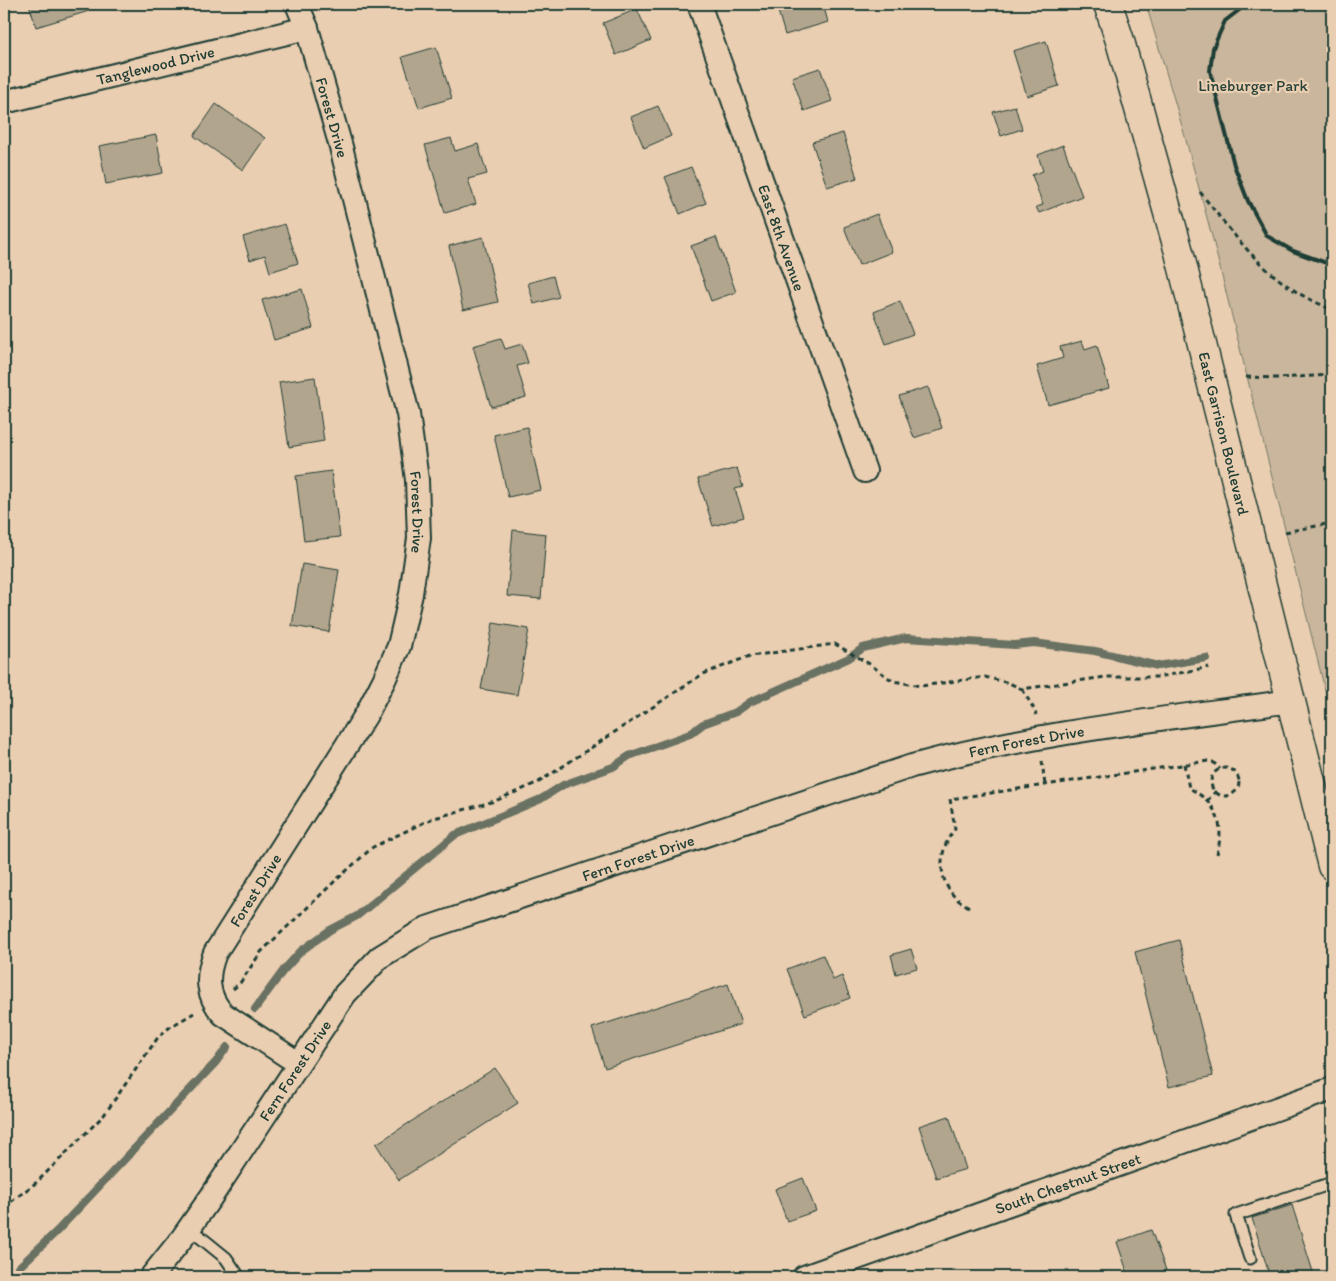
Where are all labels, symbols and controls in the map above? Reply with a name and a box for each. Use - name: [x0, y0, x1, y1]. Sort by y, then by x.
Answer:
- street label: Tanglewood Drive: [95, 42, 217, 89]
- street label: Forest Drive: [312, 75, 352, 160]
- park label: Lineburger Park: [1198, 76, 1308, 95]
- street label: East 8th Avenue: [754, 182, 809, 294]
- street label: East Garrison Boulevard: [1194, 350, 1253, 517]
- street label: Forest Drive: [406, 470, 428, 555]
- street label: Fern Forest Drive: [967, 721, 1086, 762]
- street label: Fern Forest Drive: [580, 830, 697, 886]
- street label: Forest Drive: [225, 850, 285, 930]
- street label: Fern Forest Drive: [255, 1016, 335, 1125]
- street label: South Chestnut Street: [992, 1149, 1144, 1218]

